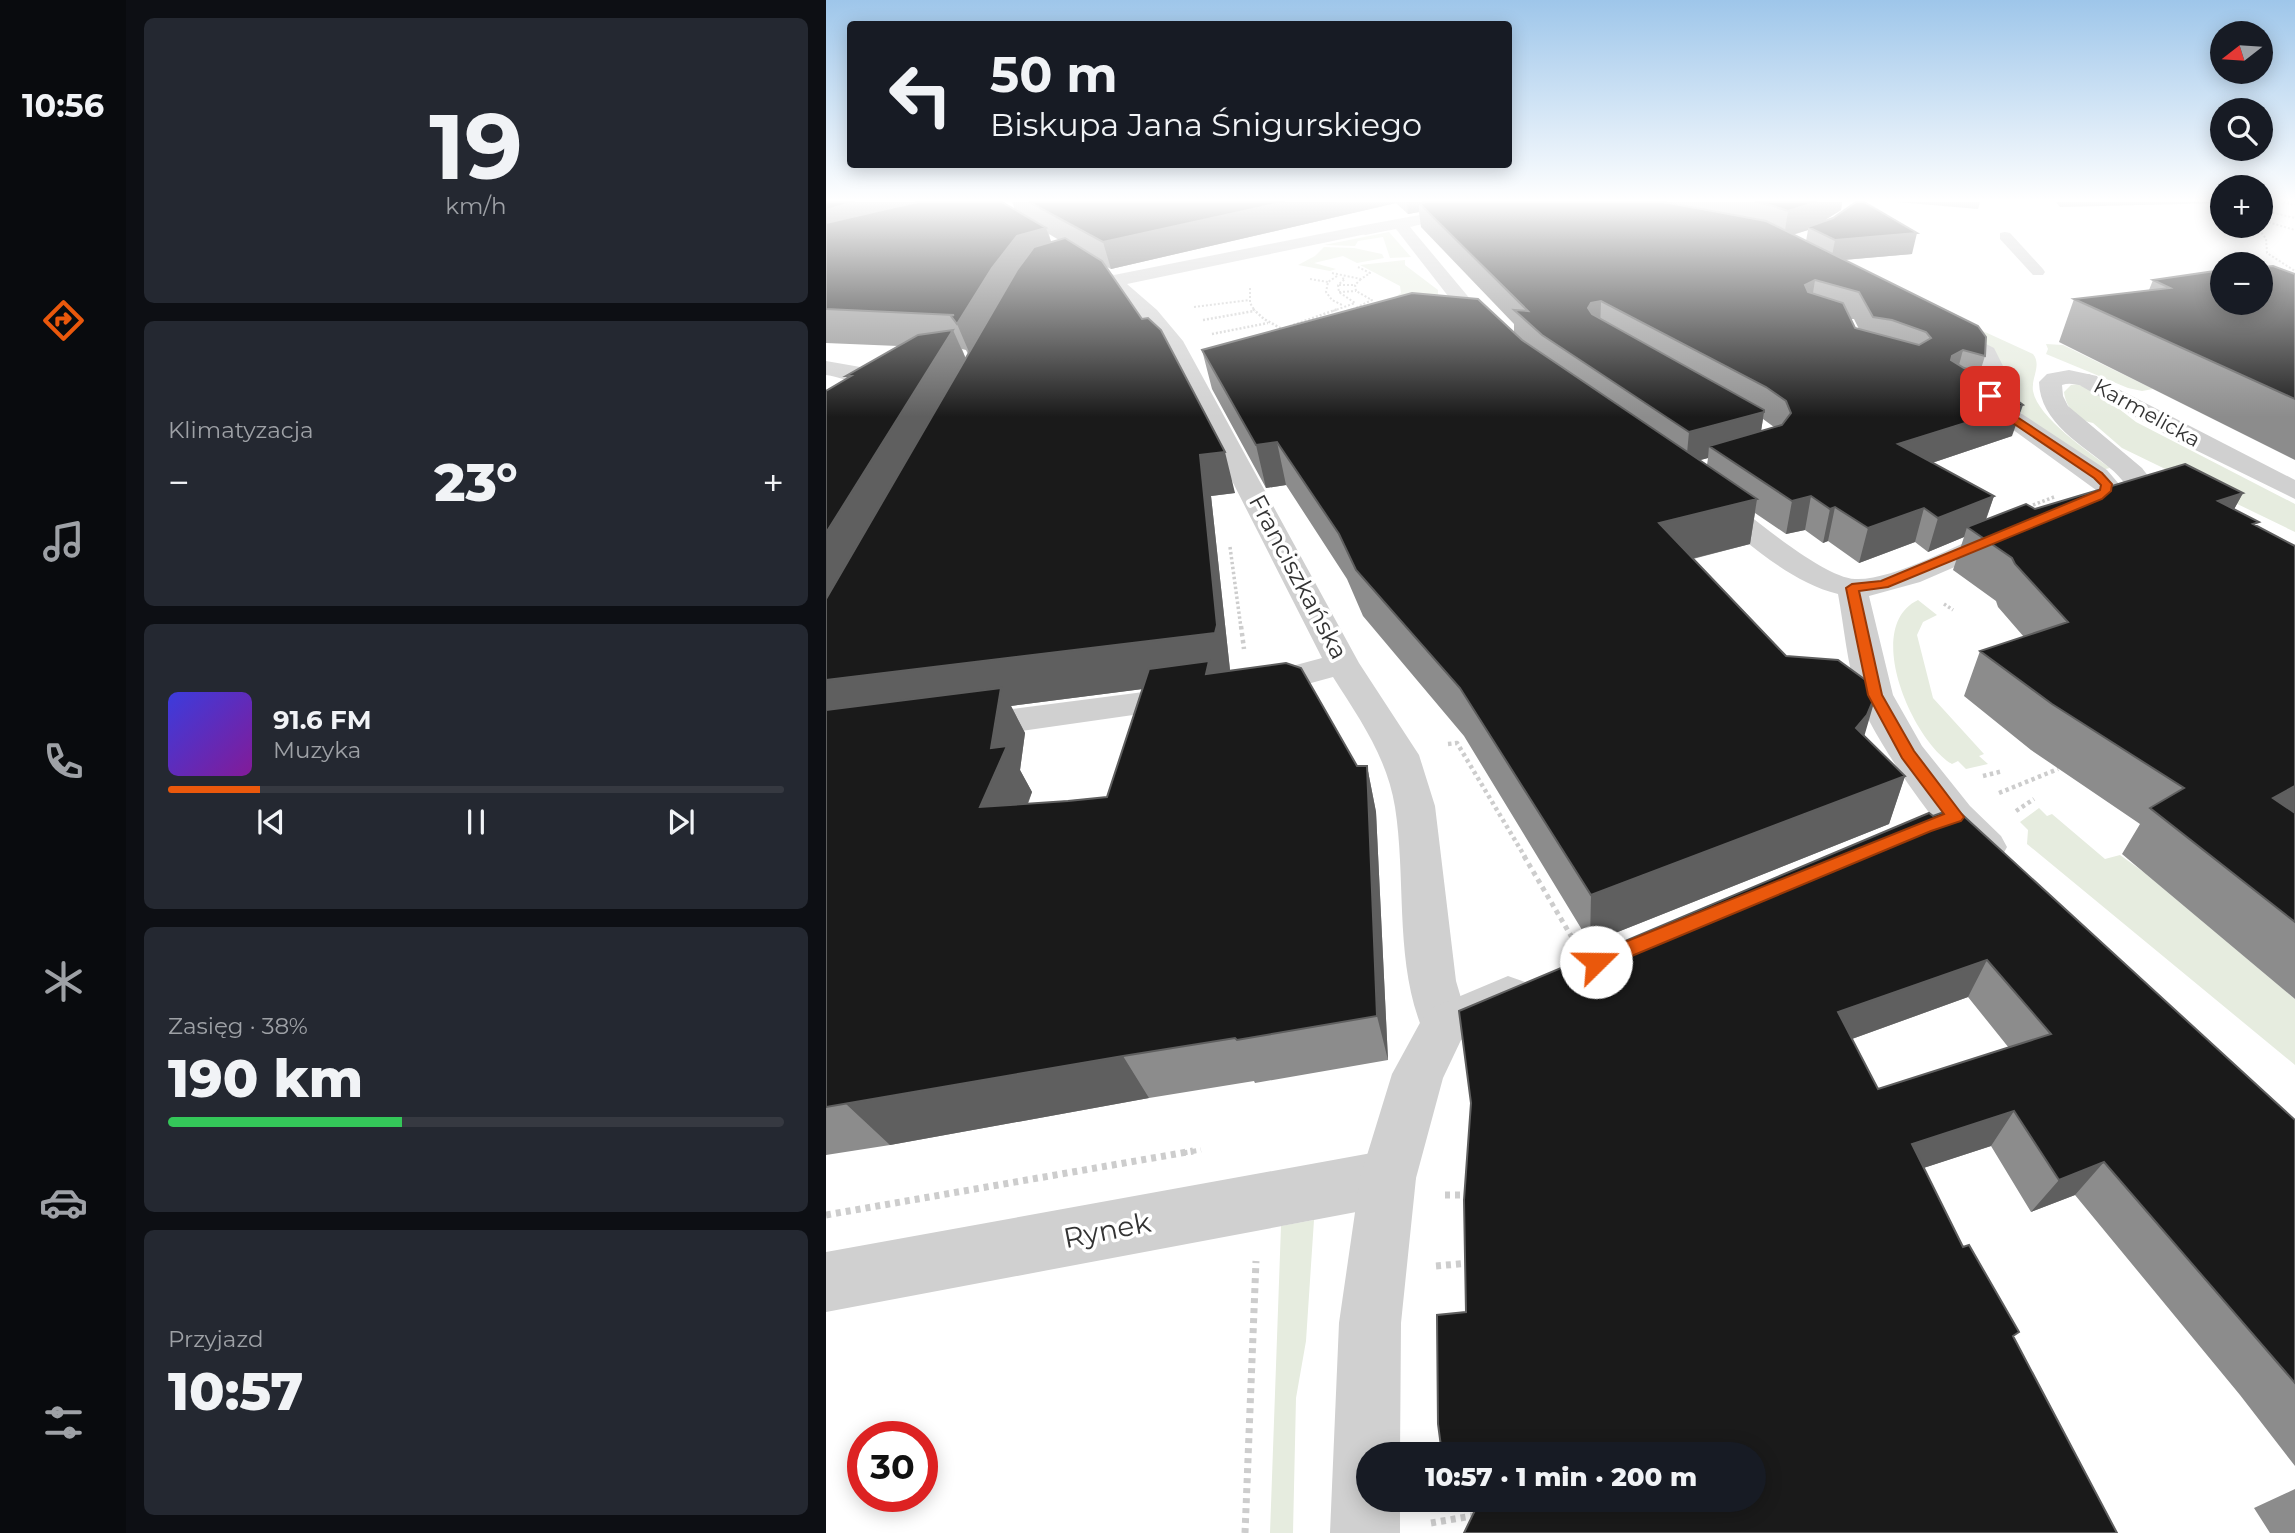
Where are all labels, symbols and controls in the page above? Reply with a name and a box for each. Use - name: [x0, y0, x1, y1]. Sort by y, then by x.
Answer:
- north arrow: [2210, 21, 2273, 84]
- map controls: [2210, 21, 2273, 315]
- text: 50 m: [990, 45, 1118, 104]
- icon: left: [875, 49, 966, 140]
- text: 10:56: [22, 86, 104, 125]
- text: 19: [429, 91, 523, 202]
- button: search: [2210, 98, 2273, 161]
- text: Biskupa Jana Śnigurskiego: [990, 105, 1422, 144]
- button: +: [2210, 175, 2273, 238]
- text: km/h: [445, 192, 507, 220]
- button: −: [2210, 252, 2273, 315]
- icon: directions: [39, 296, 88, 345]
- pin: [1960, 366, 2020, 426]
- street label: Karmelicka: [2090, 373, 2205, 452]
- icon: arrive: [1971, 377, 2009, 415]
- text: Klimatyzacja: [168, 416, 314, 444]
- text: 23°: [434, 451, 518, 514]
- text: −: [168, 459, 190, 506]
- text: +: [762, 459, 784, 506]
- street label: Franciszkańska: [1243, 490, 1354, 664]
- icon: music: [39, 517, 88, 566]
- text: 91.6 FM: [273, 704, 371, 736]
- text: Muzyka: [273, 736, 361, 764]
- icon: phone: [39, 737, 88, 786]
- icon: previous: [252, 803, 290, 841]
- icon: pause: [457, 803, 495, 841]
- icon: next: [662, 803, 700, 841]
- position arrow: [1559, 925, 1633, 999]
- icon: climate: [39, 957, 88, 1006]
- text: Zasięg · 38%: [168, 1012, 308, 1040]
- text: 190 km: [168, 1047, 363, 1110]
- icon: car: [39, 1178, 88, 1227]
- street label: Rynek: [1061, 1205, 1154, 1255]
- text: Przyjazd: [168, 1325, 264, 1353]
- text: 10:57: [168, 1360, 303, 1423]
- icon: filters: [39, 1398, 88, 1447]
- speed limit sign: 30: [847, 1421, 938, 1512]
- text: 10:57 · 1 min · 200 m: [1425, 1461, 1697, 1493]

